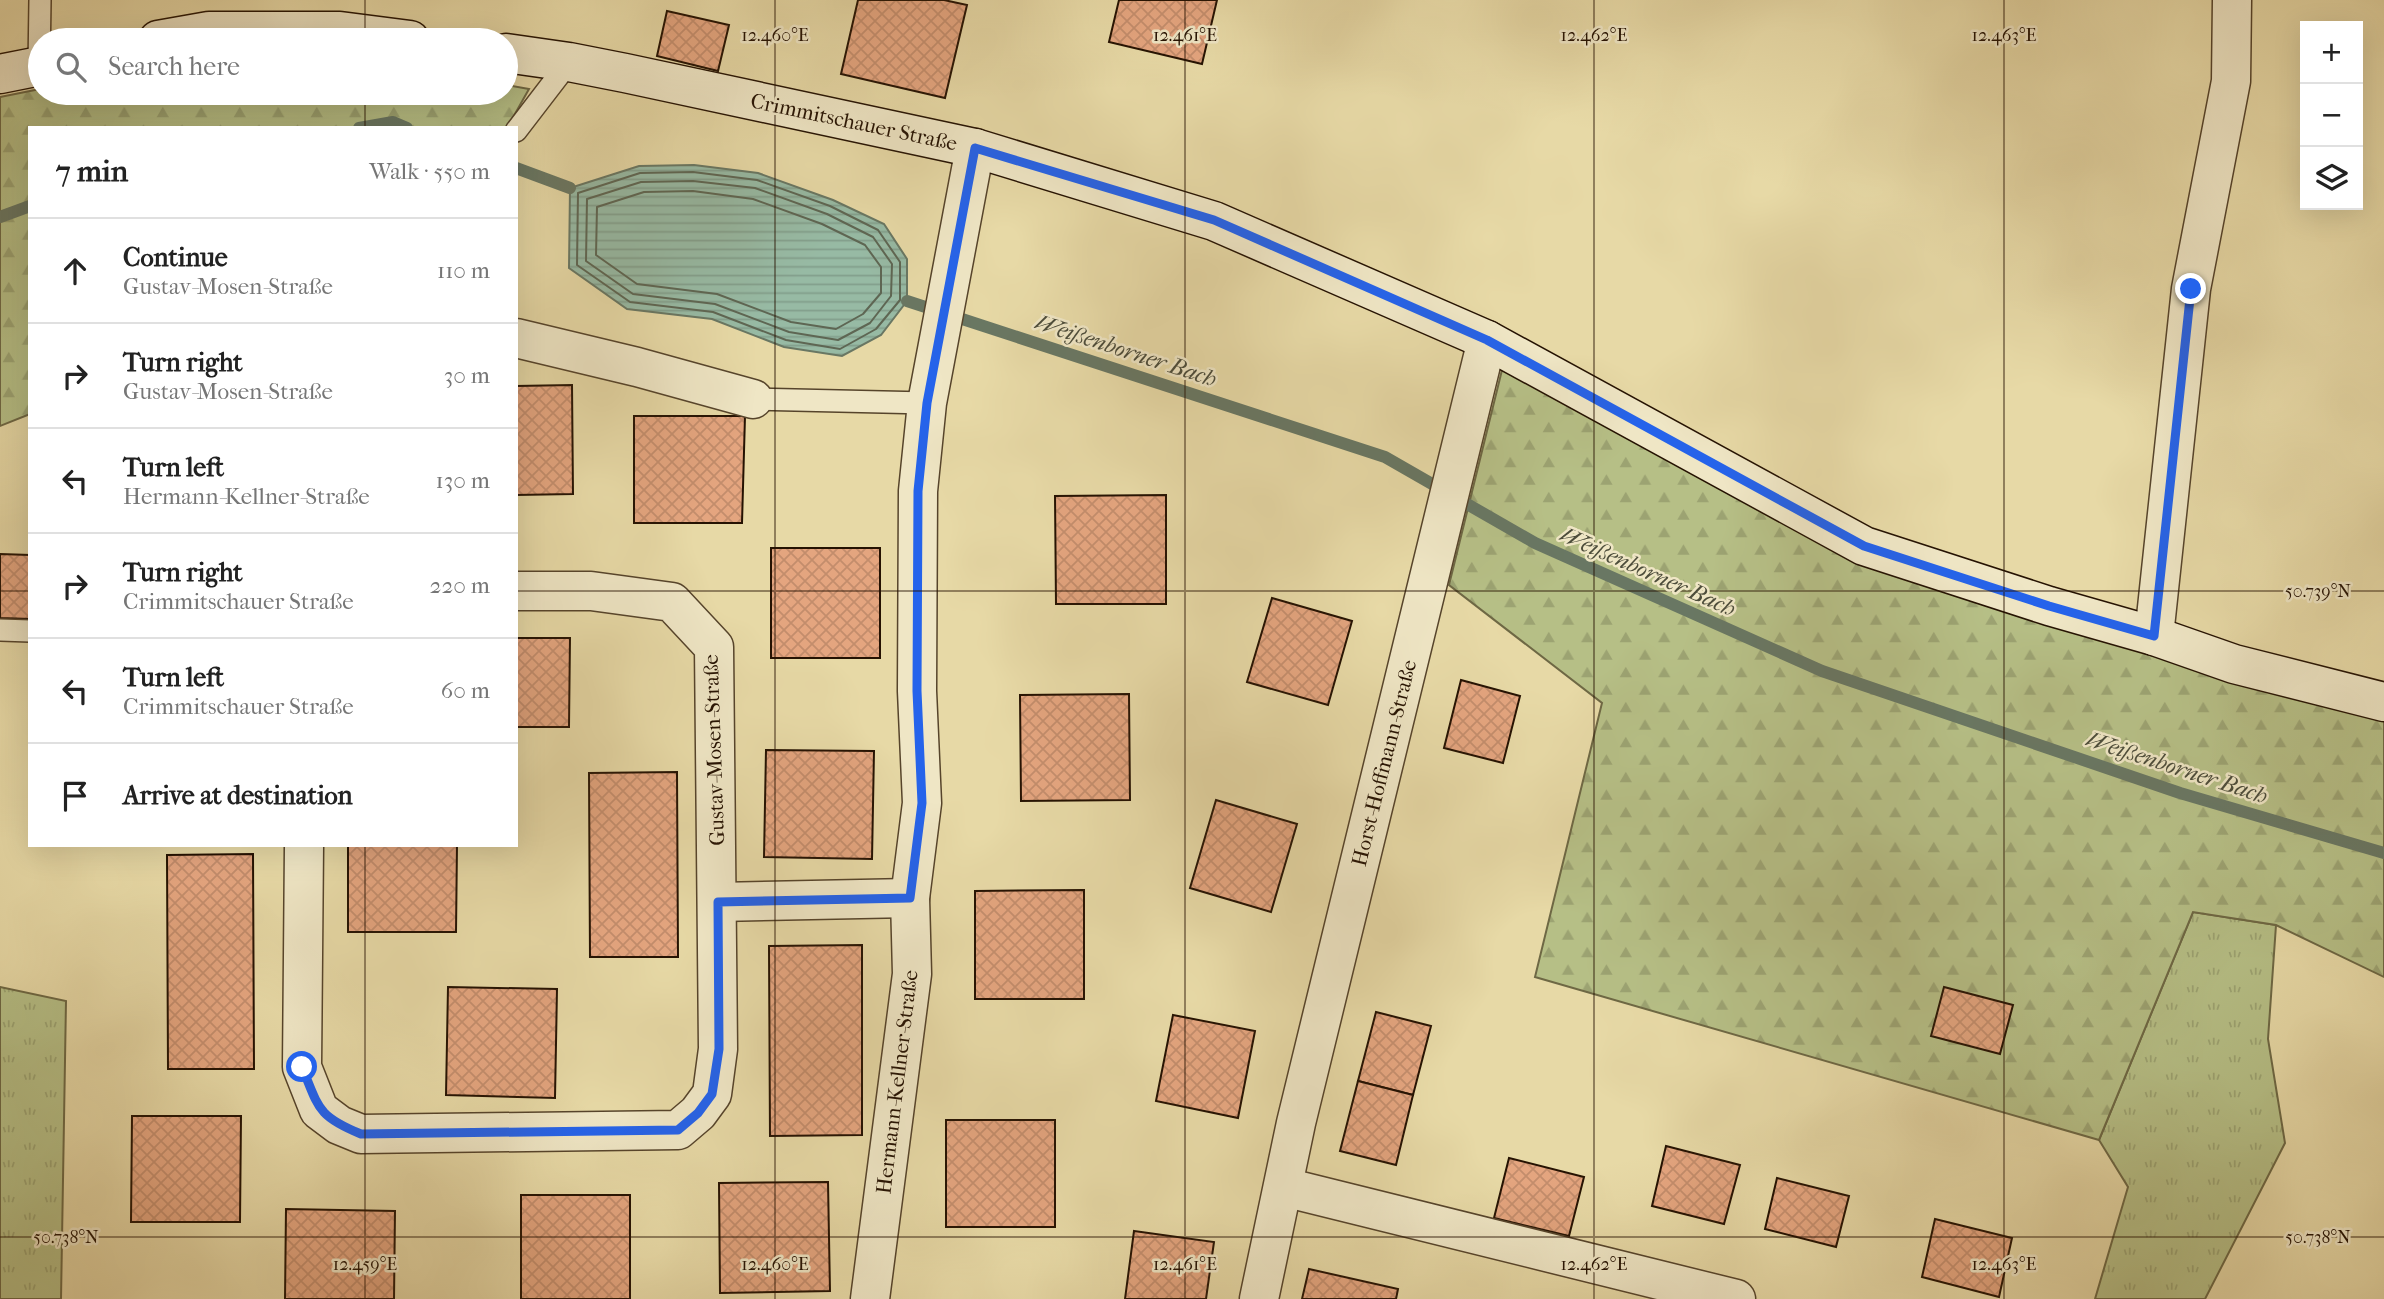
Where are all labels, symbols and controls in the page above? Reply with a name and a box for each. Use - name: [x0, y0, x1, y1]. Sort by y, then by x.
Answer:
- map controls: [2300, 21, 2363, 210]
- button: +: [2300, 21, 2363, 84]
- text: 12.460°E: [741, 25, 809, 46]
- text: 12.461°E: [1153, 25, 1217, 46]
- text: 12.462°E: [1561, 25, 1627, 46]
- text: 12.463°E: [1972, 25, 2036, 46]
- search box: [28, 28, 518, 105]
- icon: search: [52, 48, 90, 86]
- text: Search here: [108, 51, 240, 82]
- button: −: [2300, 84, 2363, 147]
- street label: Crimmitschauer Straße: [749, 88, 959, 156]
- button: layers: [2300, 147, 2363, 210]
- text: 7 min: [56, 154, 128, 189]
- text: Walk · 550 m: [369, 158, 490, 185]
- text: Continue: [123, 242, 228, 273]
- icon: ahead: [56, 252, 94, 290]
- text: 110 m: [437, 257, 490, 284]
- text: Gustav-Mosen-Straße: [123, 273, 333, 300]
- route end: [2175, 273, 2206, 304]
- water label: Weißenborner Bach: [1032, 308, 1220, 393]
- text: Turn right: [123, 347, 243, 378]
- icon: right: [56, 357, 94, 395]
- text: 30 m: [444, 362, 490, 389]
- text: Gustav-Mosen-Straße: [123, 378, 333, 405]
- text: Turn left: [123, 452, 224, 483]
- icon: left: [56, 462, 94, 500]
- text: 130 m: [436, 467, 490, 494]
- text: Hermann-Kellner-Straße: [123, 483, 370, 510]
- water label: Weißenborner Bach: [1556, 521, 1740, 622]
- text: Turn right: [123, 557, 243, 588]
- icon: right: [56, 567, 94, 605]
- text: 220 m: [430, 572, 490, 599]
- text: 50.739°N: [2285, 581, 2351, 602]
- text: Crimmitschauer Straße: [123, 588, 354, 615]
- street label: Gustav-Mosen-Straße: [699, 654, 729, 846]
- street label: Horst-Hoffmann-Straße: [1347, 657, 1421, 869]
- text: Turn left: [123, 662, 224, 693]
- icon: left: [56, 672, 94, 710]
- text: 60 m: [441, 677, 490, 704]
- text: Crimmitschauer Straße: [123, 693, 354, 720]
- water label: Weißenborner Bach: [2083, 725, 2271, 810]
- icon: arrive: [56, 777, 94, 815]
- text: Arrive at destination: [123, 780, 353, 811]
- street label: Hermann-Kellner-Straße: [871, 969, 923, 1195]
- route start: [286, 1051, 317, 1082]
- text: 50.738°N: [33, 1227, 99, 1248]
- text: 50.738°N: [2285, 1227, 2351, 1248]
- text: 12.459°E: [333, 1254, 397, 1275]
- text: 12.460°E: [741, 1254, 809, 1275]
- text: 12.461°E: [1153, 1254, 1217, 1275]
- text: 12.462°E: [1561, 1254, 1627, 1275]
- text: 12.463°E: [1972, 1254, 2036, 1275]

